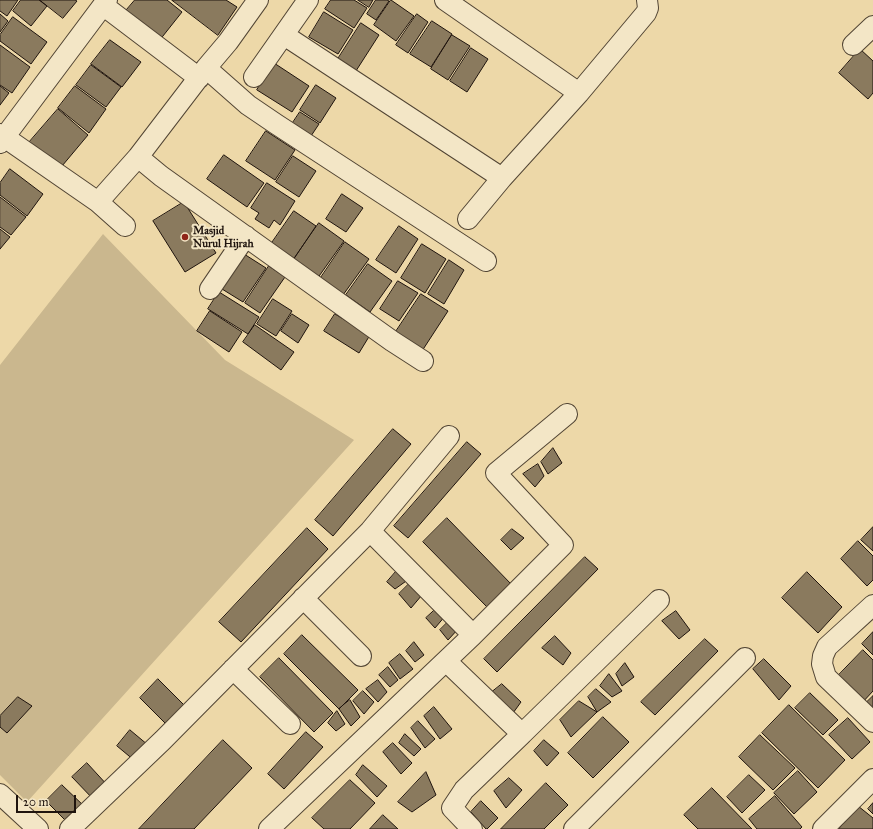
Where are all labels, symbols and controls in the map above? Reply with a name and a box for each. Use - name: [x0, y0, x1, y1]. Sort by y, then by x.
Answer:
- place label: Masjid Nurul Hijrah: [193, 224, 254, 250]
- marker: Masjid Nurul Hijrah: [180, 232, 190, 242]
- scale bar: [18, 787, 78, 813]
- text: 20 m: [23, 795, 49, 809]

